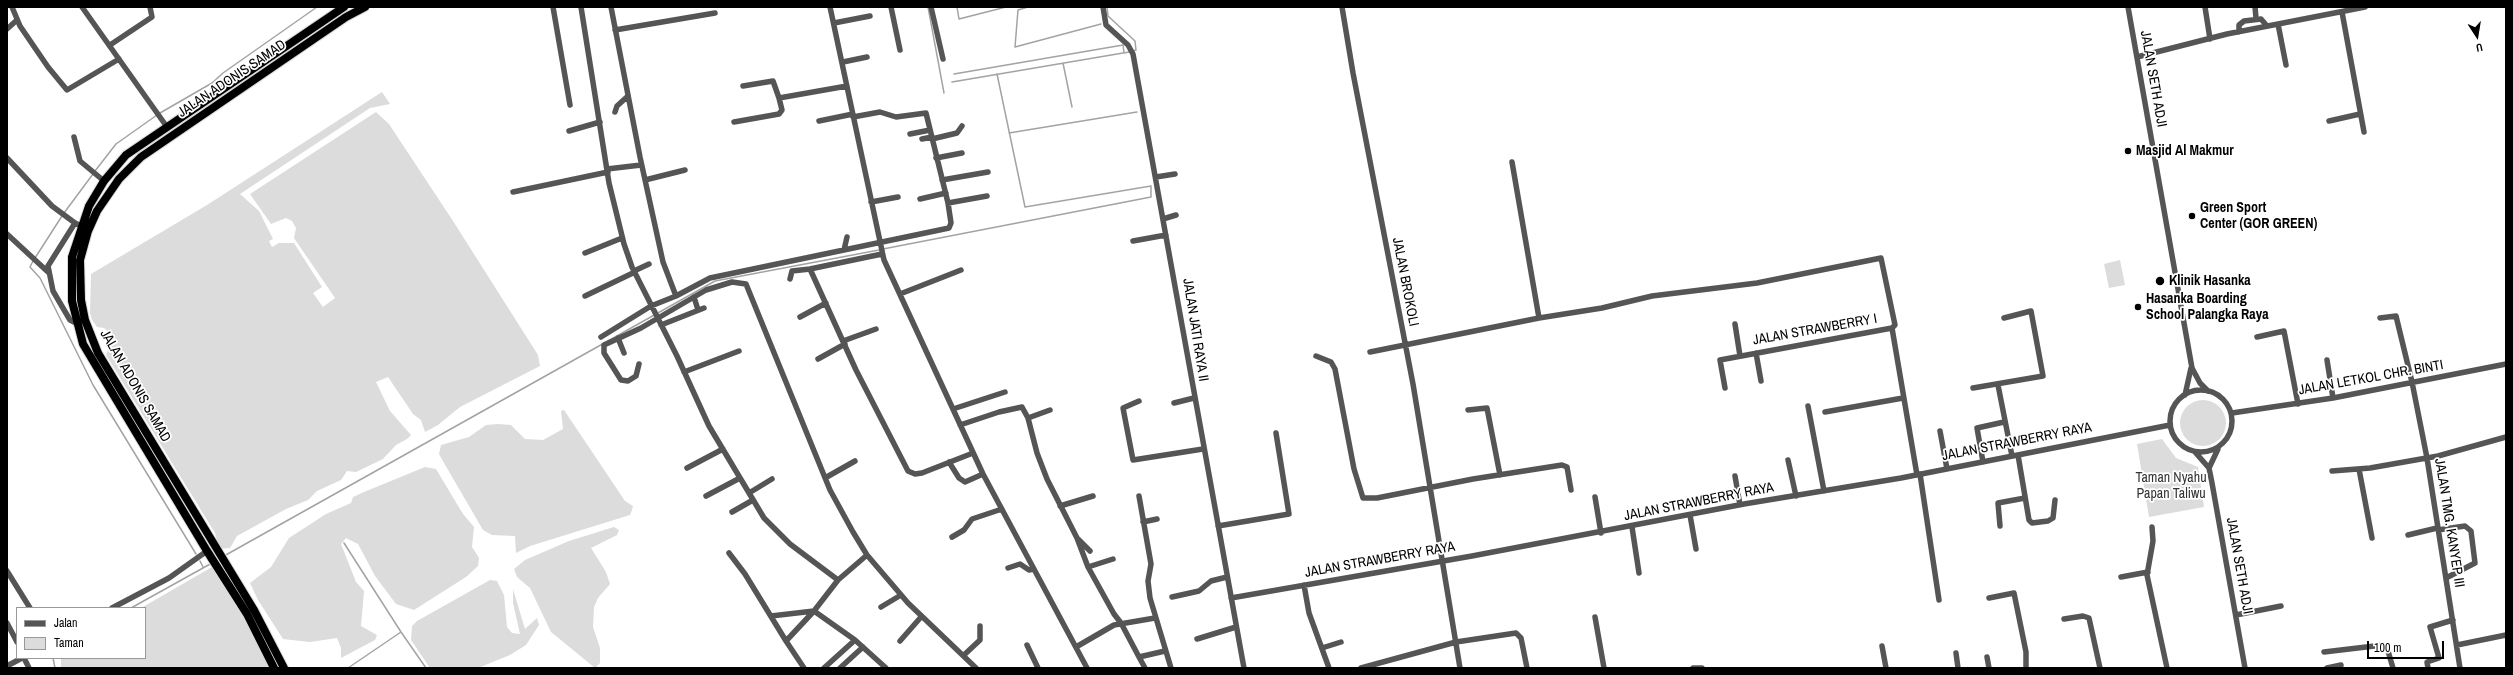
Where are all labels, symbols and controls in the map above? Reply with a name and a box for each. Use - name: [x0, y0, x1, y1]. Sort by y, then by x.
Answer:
- north arrow: [2457, 16, 2497, 56]
- street label: JALAN SETH ADJI: [2136, 29, 2170, 129]
- street label: JALAN ADONIS SAMAD: [175, 37, 289, 121]
- text: U: [2475, 40, 2484, 55]
- place label: Masjid Al Makmur: [2136, 143, 2234, 159]
- marker: Masjid Al Makmur: [2123, 146, 2133, 156]
- place label: Green Sport Center (GOR GREEN): [2200, 200, 2317, 232]
- marker: Green Sport Center (GOR GREEN): [2187, 211, 2197, 221]
- street label: JALAN BROKOLI: [1388, 236, 1422, 328]
- place label: Klinik Hasanka: [2169, 273, 2251, 289]
- marker: Klinik Hasanka: [2154, 275, 2166, 287]
- street label: JALAN JATI RAYA II: [1179, 277, 1211, 383]
- place label: Hasanka Boarding School Palangka Raya: [2146, 291, 2269, 324]
- marker: Hasanka Boarding School Palangka Raya: [2133, 302, 2143, 312]
- street label: JALAN STRAWBERRY I: [1752, 311, 1878, 349]
- street label: JALAN ADONIS SAMAD: [96, 327, 174, 445]
- street label: JALAN LETKOL CHR. BINTI: [2297, 357, 2445, 399]
- street label: JALAN STRAWBERRY RAYA: [1941, 419, 2093, 465]
- street label: JALAN TMG. KANYEP III: [2431, 457, 2467, 589]
- park label: Taman Nyahu Papan Taliwu: [2135, 470, 2207, 502]
- street label: JALAN STRAWBERRY RAYA: [1623, 479, 1775, 525]
- street label: JALAN SETH ADJI: [2222, 516, 2256, 616]
- street label: JALAN STRAWBERRY RAYA: [1304, 539, 1456, 581]
- legend: [16, 607, 146, 659]
- text: Jalan: [54, 615, 78, 631]
- scale bar: [2369, 633, 2446, 659]
- text: Taman: [54, 635, 84, 651]
- text: 100 m: [2374, 640, 2401, 656]

